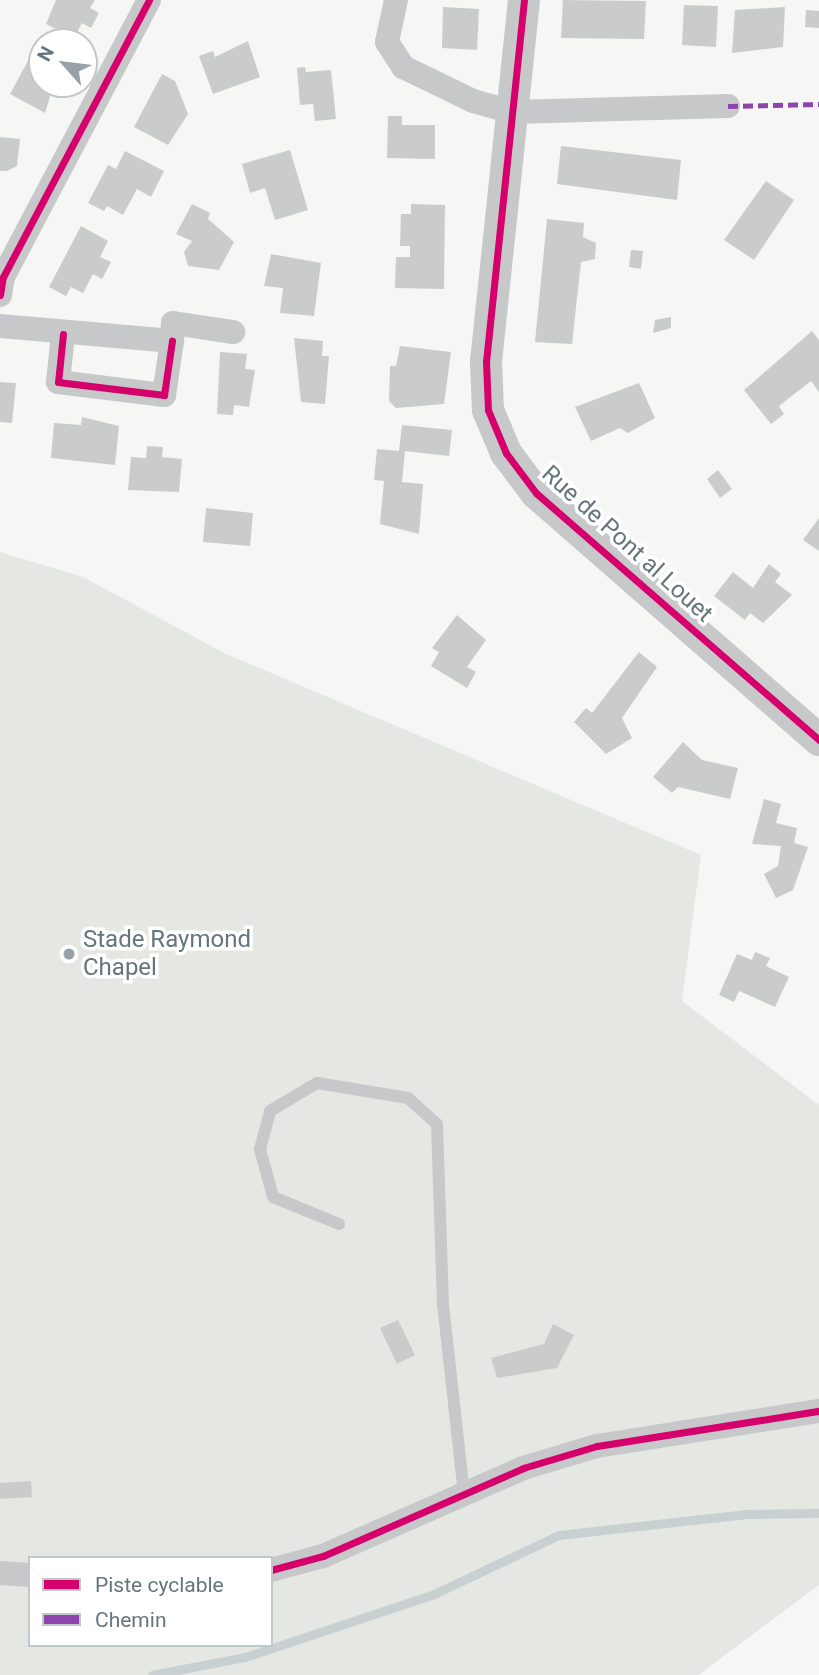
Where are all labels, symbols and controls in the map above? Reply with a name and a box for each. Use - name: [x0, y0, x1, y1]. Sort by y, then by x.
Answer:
- north arrow: [28, 28, 98, 98]
- text: N: [32, 43, 59, 65]
- street label: Rue de Pont al Louet: [536, 460, 718, 628]
- place label: Stade Raymond Chapel: [83, 926, 251, 982]
- marker: Stade Raymond Chapel: [61, 946, 77, 962]
- legend: [28, 1556, 273, 1647]
- text: Piste cyclable: [95, 1573, 224, 1597]
- text: Chemin: [95, 1608, 167, 1632]

